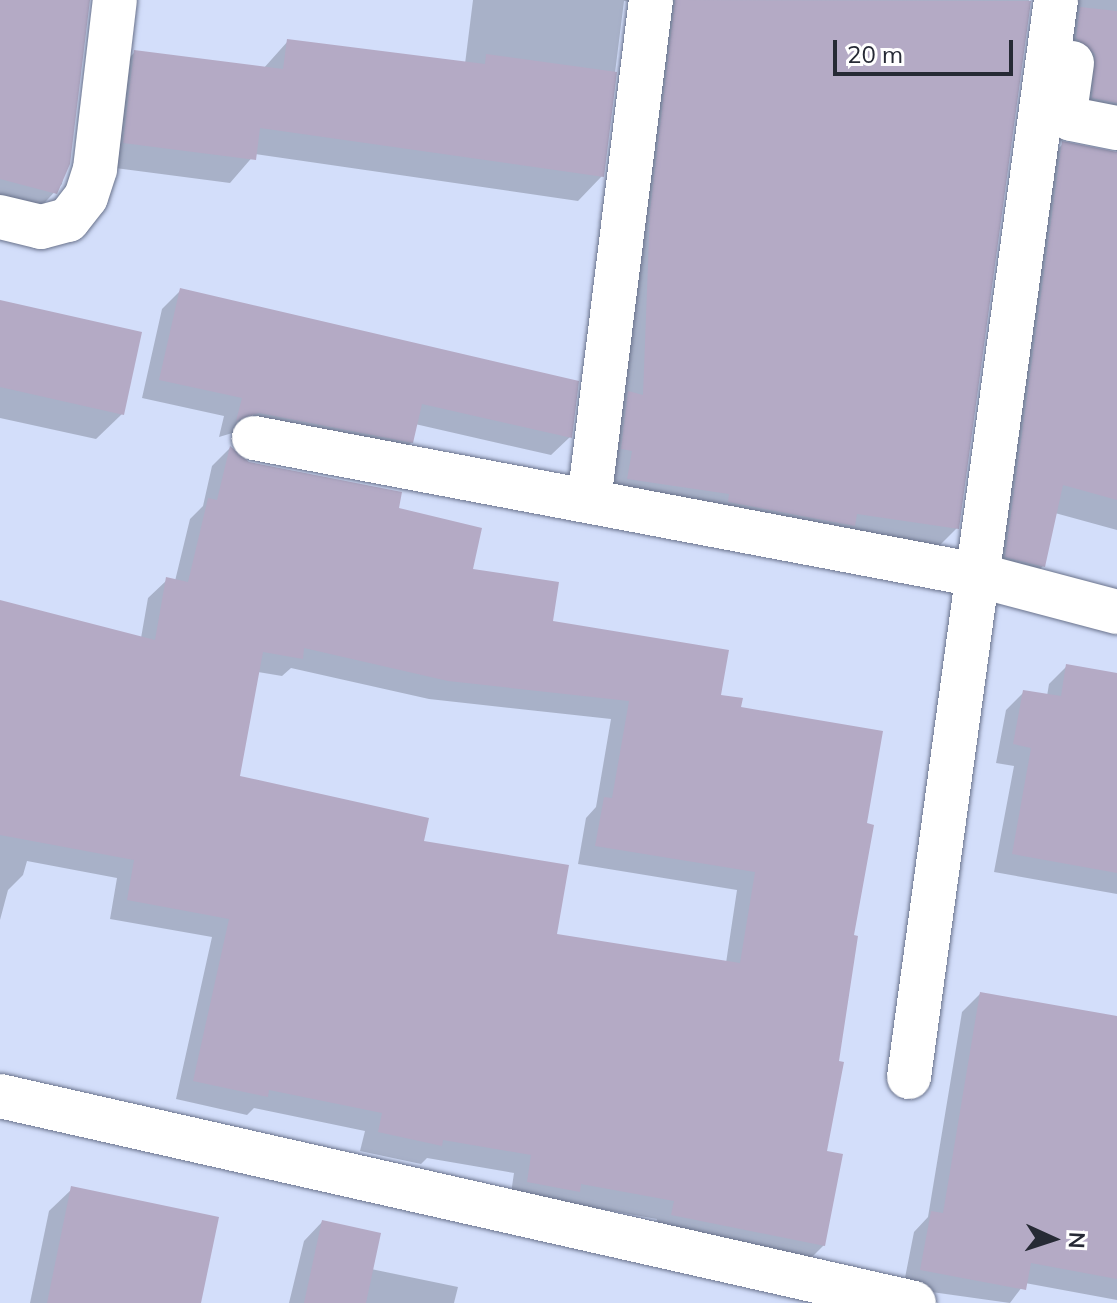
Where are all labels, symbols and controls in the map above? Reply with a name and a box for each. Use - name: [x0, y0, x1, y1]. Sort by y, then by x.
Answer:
- scale bar: [837, 24, 1017, 74]
- text: 20 m: [847, 39, 903, 69]
- north arrow: [1013, 1199, 1093, 1279]
- text: N: [1063, 1231, 1091, 1249]

